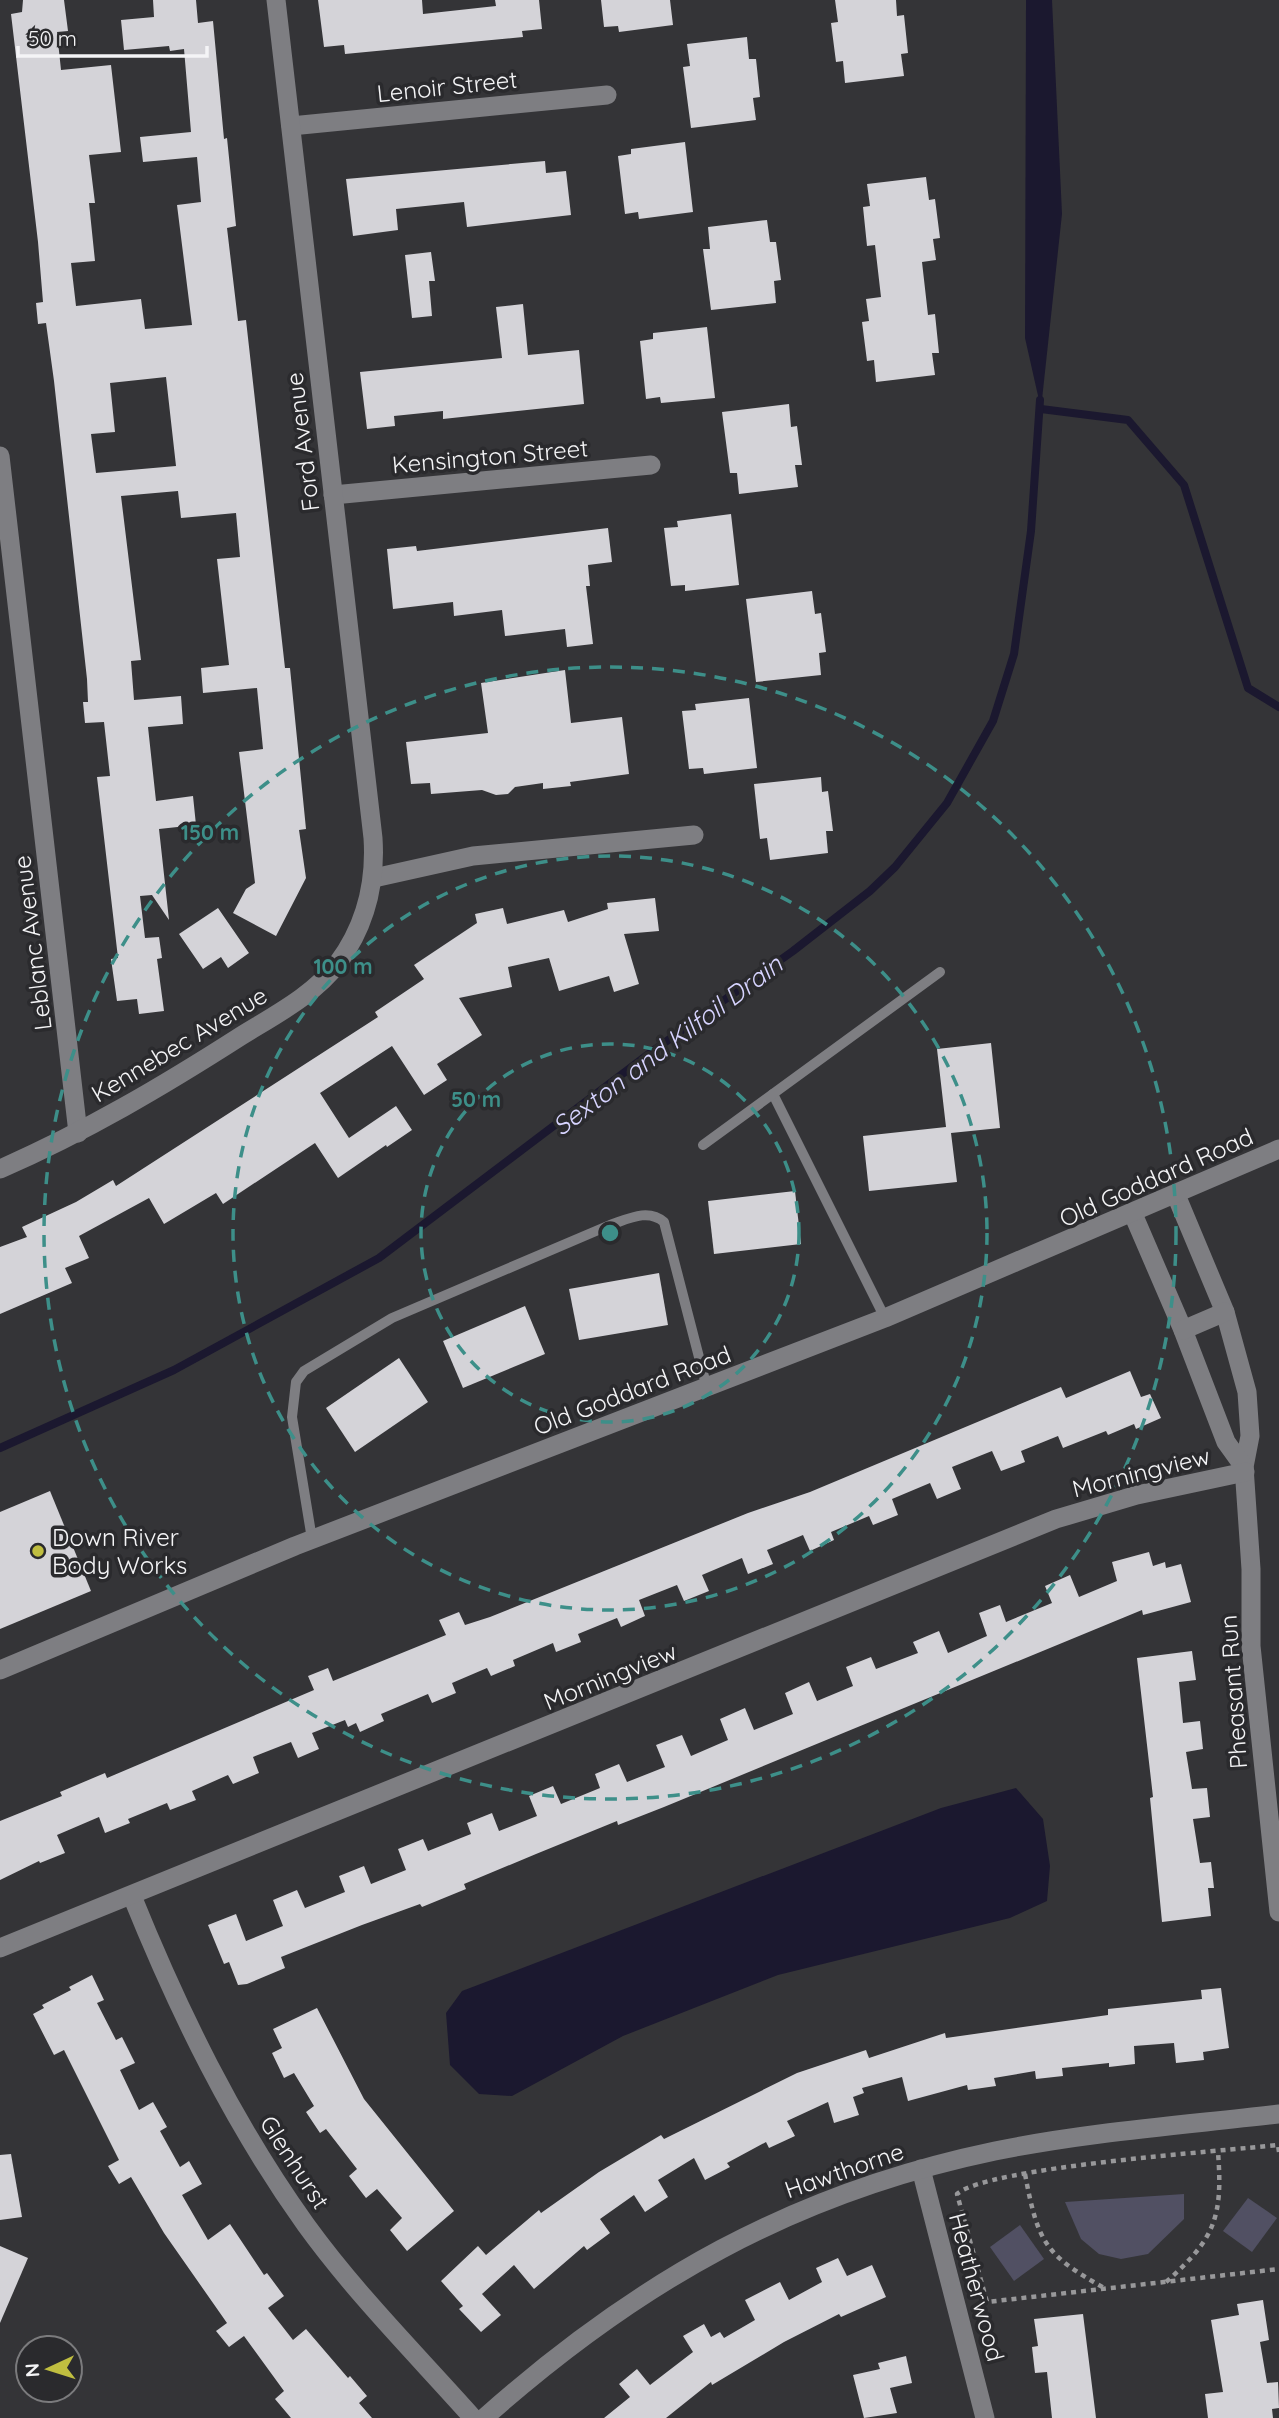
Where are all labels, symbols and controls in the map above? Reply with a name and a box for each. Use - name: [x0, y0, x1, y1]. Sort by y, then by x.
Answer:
- scale bar: [18, 14, 206, 58]
- text: 50 m: [28, 25, 77, 51]
- street label: Lenoir Street: [375, 64, 519, 108]
- street label: Ford Avenue: [279, 371, 325, 513]
- street label: Kensington Street: [391, 432, 589, 480]
- text: 150 m: [181, 819, 239, 845]
- street label: Leblanc Avenue: [6, 854, 58, 1032]
- water label: Sexton and Kilfoil Drain: [545, 947, 789, 1142]
- text: 100 m: [313, 953, 373, 979]
- street label: Kennebec Avenue: [86, 980, 272, 1108]
- text: 50 m: [451, 1086, 501, 1112]
- street label: Old Goddard Road: [1054, 1121, 1258, 1233]
- centre of rings: [598, 1221, 622, 1245]
- street label: Old Goddard Road: [529, 1339, 735, 1441]
- street label: Morningview: [1069, 1440, 1213, 1504]
- place label: Down River Body Works: [52, 1522, 187, 1580]
- marker: Down River Body Works: [30, 1543, 46, 1559]
- street label: Pheasant Run: [1213, 1614, 1253, 1770]
- street label: Morningview: [539, 1636, 681, 1716]
- street label: Glenhurst: [254, 2110, 336, 2214]
- street label: Hawthorne: [781, 2136, 907, 2204]
- street label: Heatherwood: [943, 2209, 1011, 2365]
- north arrow: [14, 2334, 84, 2404]
- text: N: [20, 2362, 44, 2378]

